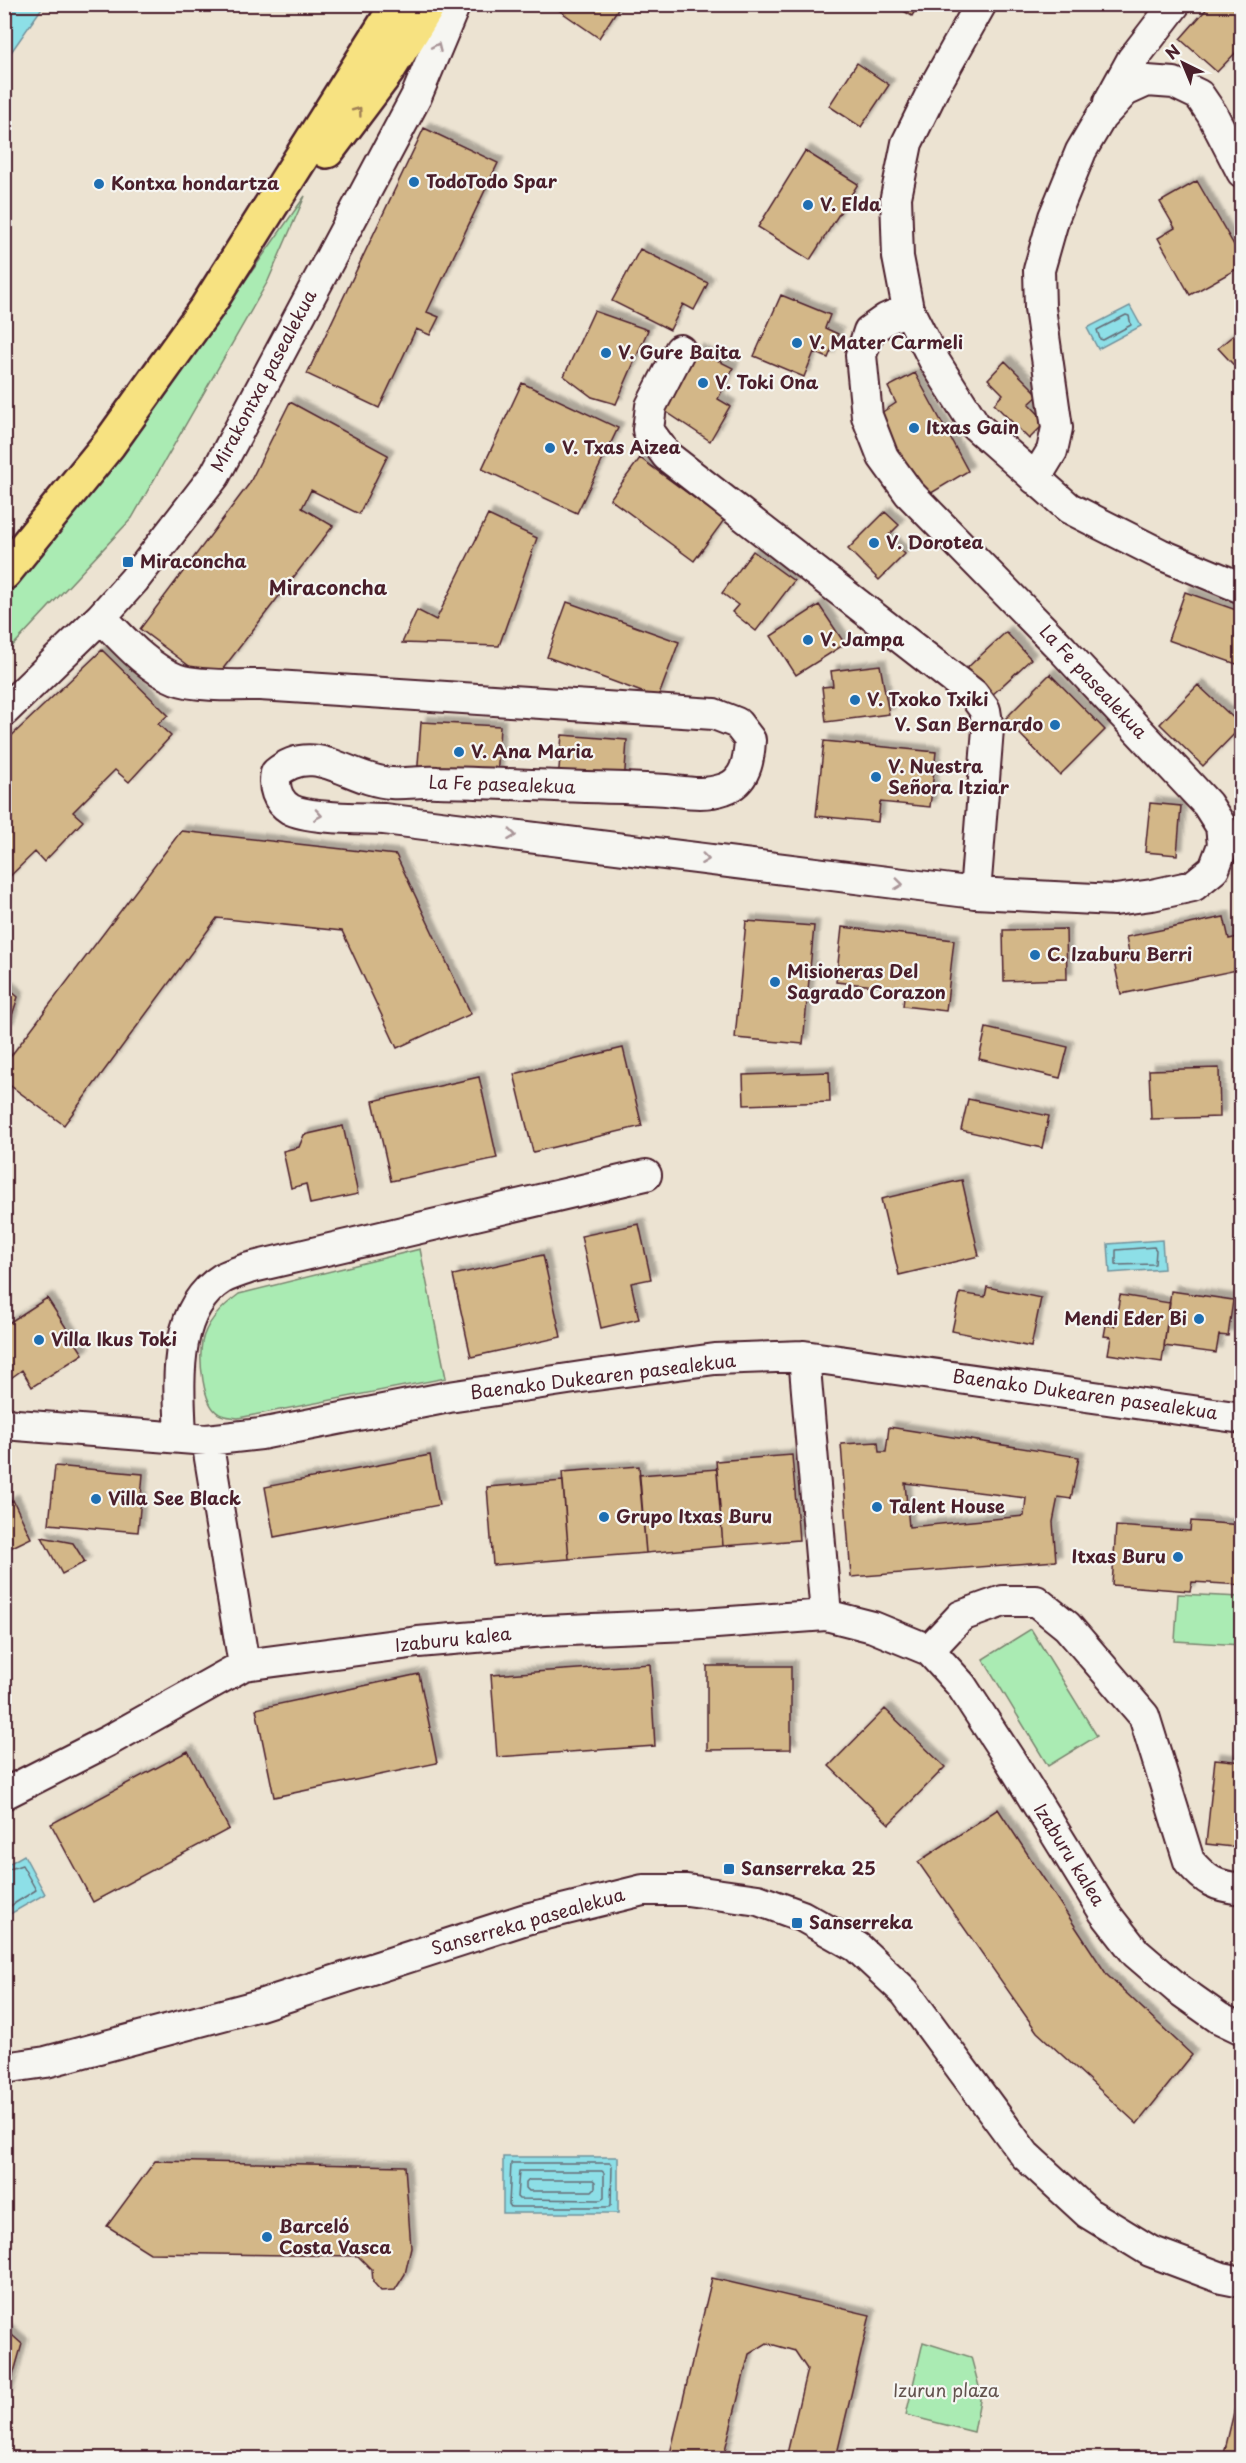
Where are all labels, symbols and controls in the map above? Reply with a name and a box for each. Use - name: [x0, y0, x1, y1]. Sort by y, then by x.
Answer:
- north arrow: [1153, 33, 1213, 93]
- text: N: [1159, 38, 1185, 64]
- one-way arrow: [430, 42, 442, 53]
- one-way arrow: [351, 106, 362, 117]
- place label: TodoTodo Spar: [426, 167, 558, 194]
- place label: Kontxa hondartza: [111, 169, 279, 196]
- marker: TodoTodo Spar: [407, 175, 421, 189]
- marker: Kontxa hondartza: [92, 177, 106, 191]
- place label: V. Elda: [820, 190, 882, 217]
- marker: V. Elda: [801, 198, 815, 212]
- street label: Mirakontxa pasealekua: [203, 284, 323, 476]
- place label: V. Mater Carmeli: [809, 328, 963, 355]
- marker: V. Mater Carmeli: [790, 336, 804, 350]
- place label: V. Gure Baita: [618, 338, 741, 365]
- marker: V. Gure Baita: [599, 346, 613, 360]
- place label: V. Toki Ona: [715, 368, 819, 395]
- marker: V. Toki Ona: [696, 376, 710, 390]
- place label: Itxas Gain: [926, 413, 1019, 440]
- marker: Itxas Gain: [907, 421, 921, 435]
- place label: V. Txas Aizea: [562, 433, 681, 460]
- marker: V. Txas Aizea: [543, 441, 557, 455]
- place label: V. Dorotea: [886, 528, 984, 555]
- marker: V. Dorotea: [867, 536, 881, 550]
- place label: Miraconcha: [140, 547, 247, 574]
- marker: Miraconcha: [121, 555, 135, 569]
- district label: Miraconcha: [269, 572, 388, 602]
- street label: La Fe pasealekua: [1034, 618, 1155, 745]
- place label: V. Jampa: [820, 625, 905, 652]
- marker: V. Jampa: [801, 633, 815, 647]
- place label: V. Txoko Txiki: [867, 685, 988, 712]
- marker: V. Txoko Txiki: [848, 693, 862, 707]
- place label: V. San Bernardo: [895, 710, 1043, 737]
- marker: V. San Bernardo: [1048, 718, 1062, 732]
- place label: V. Ana Maria: [471, 737, 594, 764]
- marker: V. Ana Maria: [452, 745, 466, 759]
- place label: V. Nuestra Señora Itziar: [888, 752, 1010, 800]
- street label: La Fe pasealekua: [428, 767, 577, 800]
- marker: V. Nuestra Señora Itziar: [869, 770, 883, 784]
- one-way arrow: [313, 808, 323, 820]
- one-way arrow: [507, 828, 516, 840]
- one-way arrow: [701, 852, 710, 865]
- one-way arrow: [894, 877, 903, 889]
- place label: C. Izaburu Berri: [1047, 940, 1192, 967]
- marker: C. Izaburu Berri: [1028, 948, 1042, 962]
- place label: Misioneras Del Sagrado Corazon: [787, 957, 946, 1005]
- marker: Misioneras Del Sagrado Corazon: [768, 975, 782, 989]
- place label: Mendi Eder Bi: [1064, 1304, 1187, 1331]
- marker: Mendi Eder Bi: [1192, 1312, 1206, 1326]
- place label: Villa Ikus Toki: [51, 1325, 177, 1352]
- marker: Villa Ikus Toki: [32, 1333, 46, 1347]
- street label: Baenako Dukearen pasealekua: [468, 1346, 738, 1405]
- street label: Baenako Dukearen pasealekua: [951, 1362, 1220, 1426]
- place label: Villa See Black: [108, 1484, 241, 1511]
- marker: Villa See Black: [89, 1492, 103, 1506]
- place label: Talent House: [889, 1492, 1005, 1519]
- marker: Talent House: [870, 1500, 884, 1514]
- place label: Grupo Itxas Buru: [616, 1502, 772, 1529]
- marker: Grupo Itxas Buru: [597, 1510, 611, 1524]
- place label: Itxas Buru: [1072, 1542, 1166, 1569]
- marker: Itxas Buru: [1171, 1550, 1185, 1564]
- street label: Izaburu kalea: [393, 1619, 513, 1658]
- street label: Izaburu kalea: [1028, 1798, 1113, 1911]
- place label: Sanserreka 25: [741, 1854, 876, 1881]
- marker: Sanserreka 25: [722, 1862, 736, 1876]
- street label: Sanserreka pasealekua: [428, 1880, 628, 1961]
- place label: Sanserreka: [809, 1908, 913, 1935]
- marker: Sanserreka: [790, 1916, 804, 1930]
- place label: Barceló Costa Vasca: [279, 2212, 391, 2260]
- marker: Barceló Costa Vasca: [260, 2230, 274, 2244]
- park label: Izurun plaza: [893, 2376, 1000, 2403]

